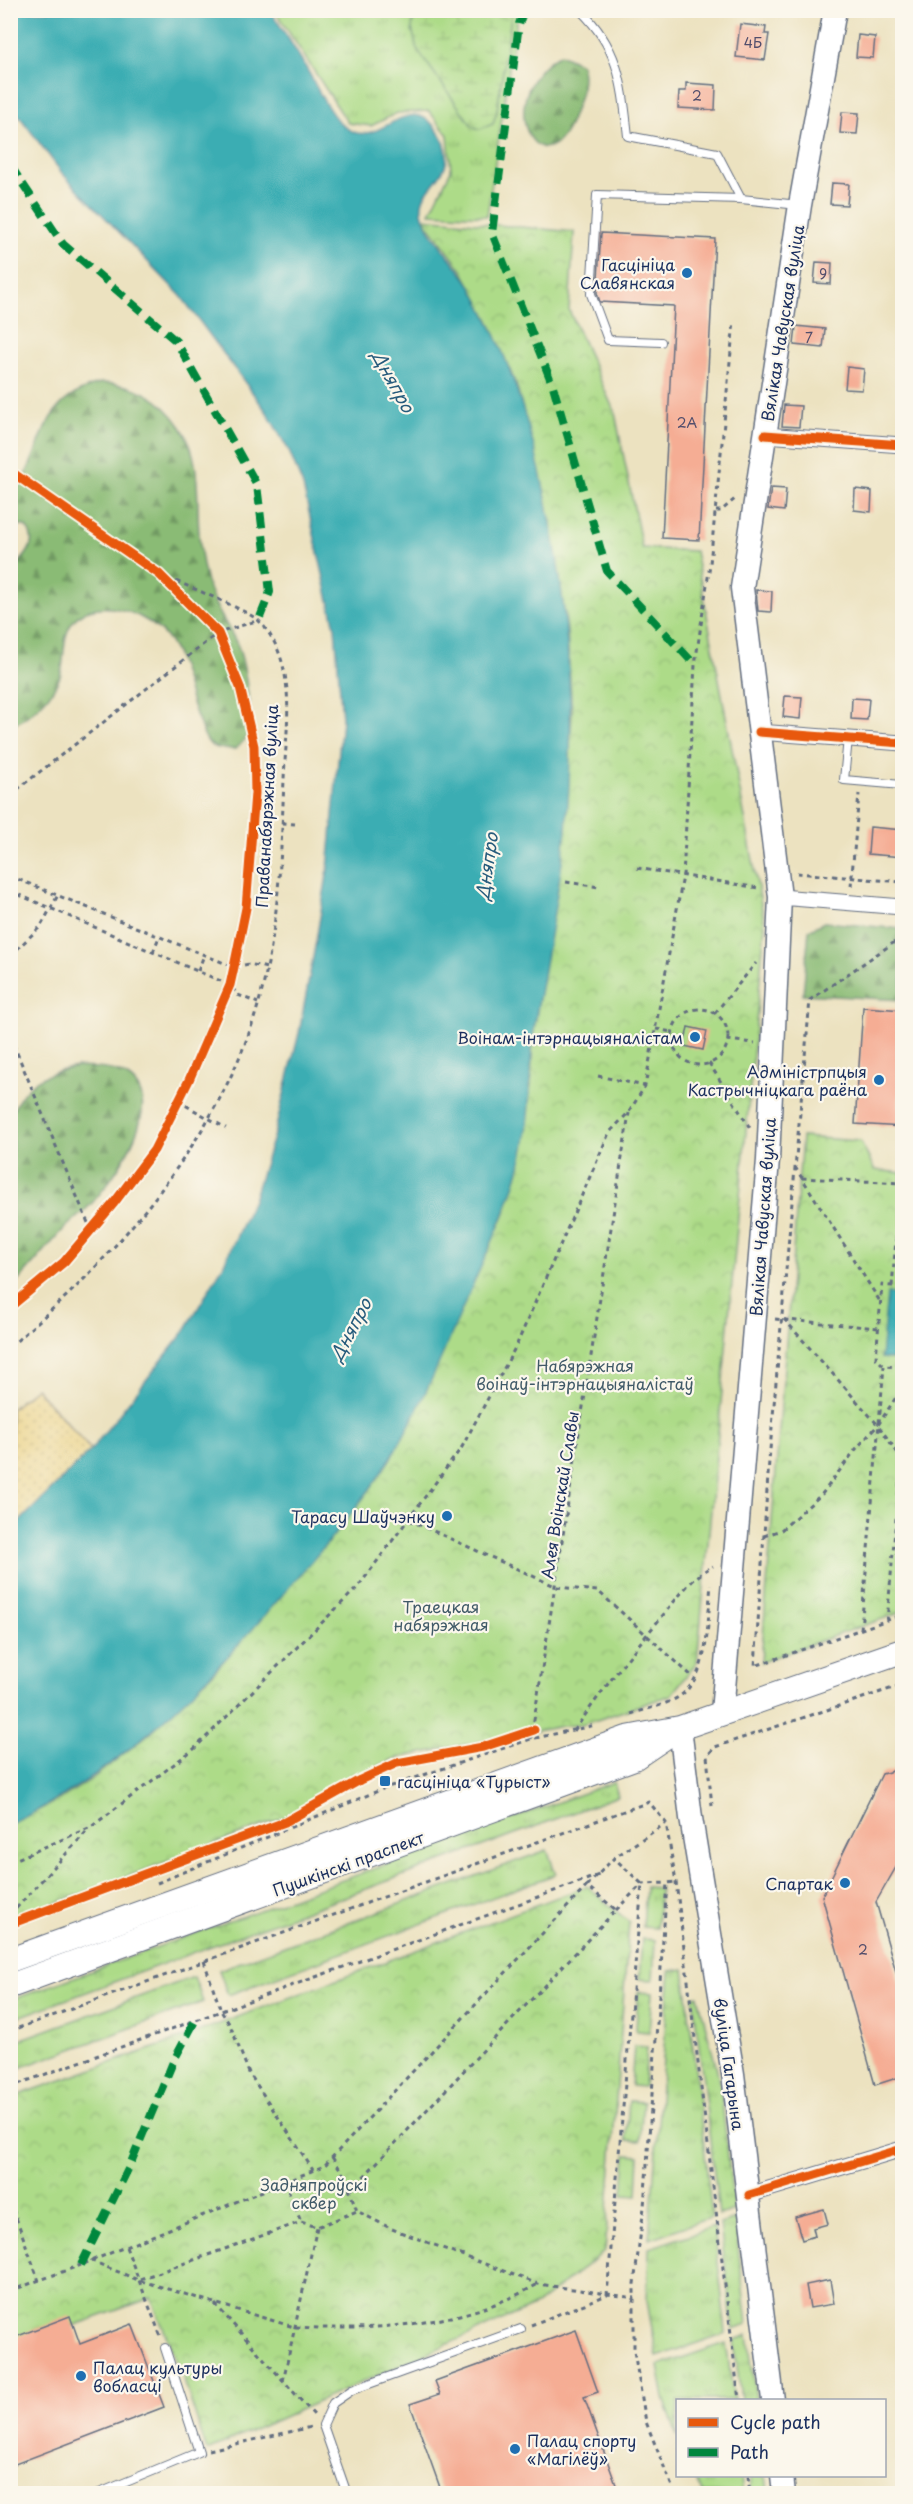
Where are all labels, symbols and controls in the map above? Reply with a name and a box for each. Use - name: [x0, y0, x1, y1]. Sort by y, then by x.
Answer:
- house number: 4Б: [744, 32, 762, 53]
- house number: 2: [692, 85, 702, 106]
- street label: Вялікая Чавуская вуліца: [755, 223, 809, 423]
- place label: Гасцініца Славянская: [580, 252, 675, 294]
- house number: 9: [819, 263, 827, 284]
- marker: Гасцініца Славянская: [680, 266, 694, 280]
- house number: 7: [805, 327, 813, 348]
- water label: Дняпро: [365, 343, 423, 418]
- house number: 2А: [677, 412, 698, 433]
- street label: Праванабярэжная вуліца: [249, 703, 283, 908]
- water label: Дняпро: [468, 830, 504, 903]
- place label: Воінам-інтэрнацыяналістам: [457, 1025, 683, 1049]
- marker: Воінам-інтэрнацыяналістам: [688, 1030, 702, 1044]
- place label: Адміністрпцыя Кастрычніцкага раёна: [688, 1059, 867, 1101]
- marker: Адміністрпцыя Кастрычніцкага раёна: [872, 1073, 886, 1087]
- street label: Вялікая Чавуская вуліца: [743, 1117, 781, 1317]
- water label: Дняпро: [321, 1292, 378, 1367]
- park label: Набярэжная воінаў-інтэрнацыяналістаў: [476, 1353, 694, 1395]
- street label: Алея Воінскай Славы: [534, 1409, 584, 1581]
- place label: Тарасу Шаўчэнку: [291, 1504, 435, 1528]
- marker: Тарасу Шаўчэнку: [440, 1509, 454, 1523]
- park label: Траецкая набярэжная: [393, 1594, 489, 1636]
- place label: гасцініца «Турыст»: [397, 1769, 550, 1793]
- marker: гасцініца «Турыст»: [378, 1774, 392, 1788]
- street label: Пушкінскі праспект: [269, 1824, 427, 1902]
- place label: Спартак: [765, 1871, 833, 1895]
- marker: Спартак: [838, 1876, 852, 1890]
- house number: 2: [858, 1939, 868, 1960]
- street label: вуліца Гагарына: [709, 1996, 751, 2132]
- park label: Задняпроўскі сквер: [260, 2172, 368, 2214]
- place label: Палац культуры вобласці: [93, 2355, 223, 2397]
- marker: Палац культуры вобласці: [74, 2369, 88, 2383]
- legend: [676, 2399, 886, 2477]
- text: Cycle path: [730, 2408, 821, 2435]
- place label: Палац спорту «Магілёў»: [527, 2428, 636, 2470]
- text: Path: [730, 2438, 769, 2465]
- marker: Палац спорту «Магілёў»: [508, 2442, 522, 2456]

